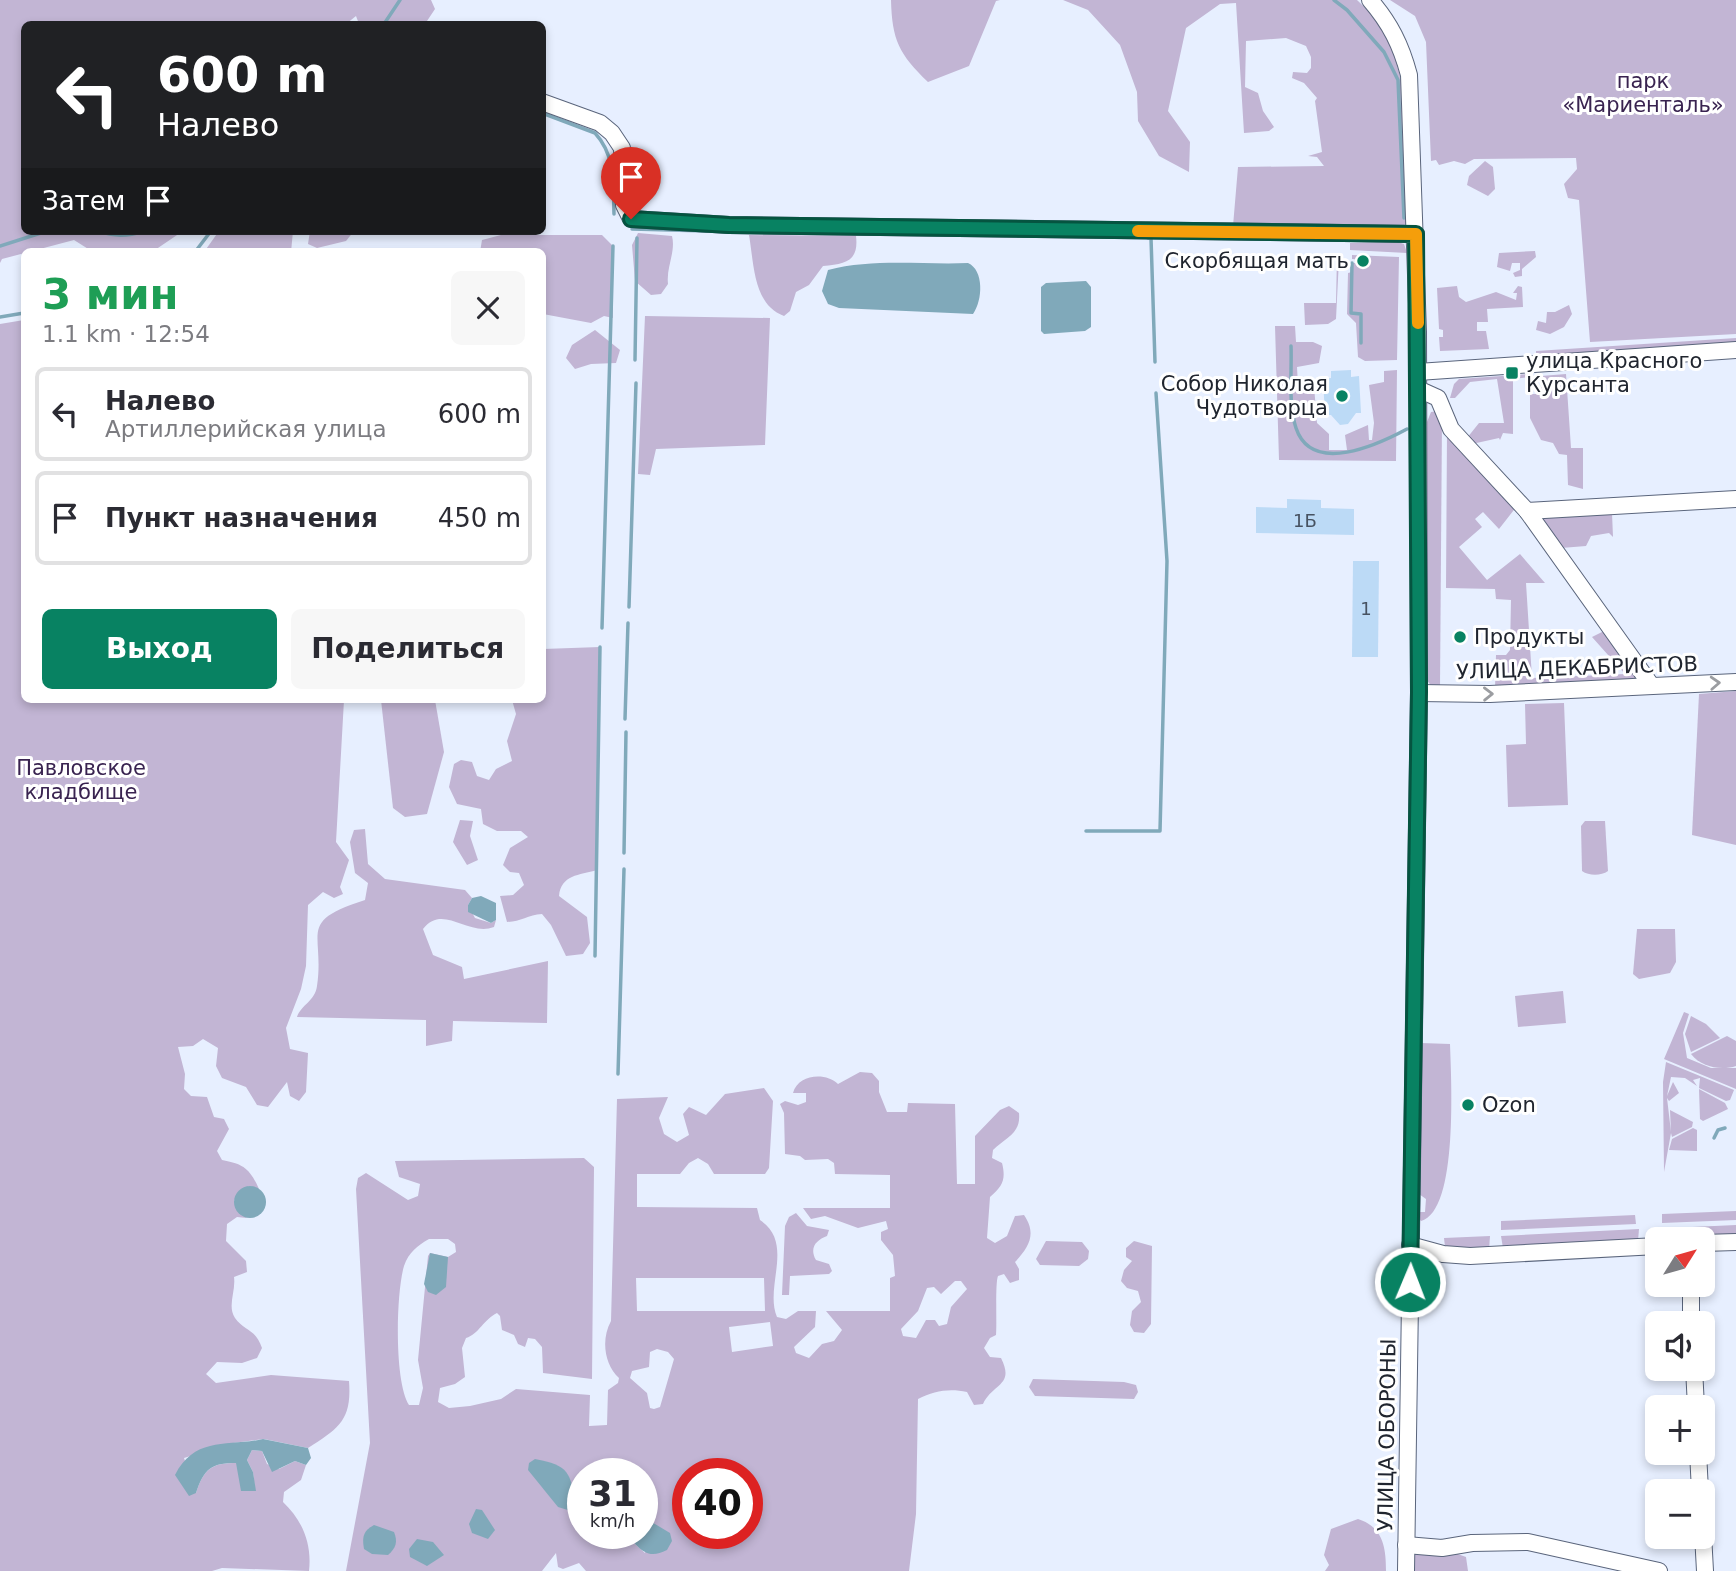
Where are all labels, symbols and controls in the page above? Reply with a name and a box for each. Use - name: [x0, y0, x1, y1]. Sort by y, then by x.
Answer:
- text: 600 m: [157, 47, 327, 104]
- icon: left: [42, 49, 133, 140]
- park label: парк «Мариенталь»: [1562, 69, 1724, 117]
- text: Налево: [157, 106, 279, 144]
- pin: [601, 147, 661, 219]
- icon: arrive: [612, 158, 650, 196]
- icon: arrive: [139, 182, 177, 220]
- text: Затем: [42, 186, 125, 216]
- place label: Скорбящая мать: [1165, 249, 1349, 273]
- marker: Скорбящая мать: [1355, 253, 1371, 269]
- text: 3 мин: [42, 270, 179, 319]
- button: close: [451, 271, 525, 345]
- text: 1.1 km · 12:54: [42, 321, 210, 347]
- place label: улица Красного Курсанта: [1526, 349, 1702, 397]
- marker: улица Красного Курсанта: [1504, 365, 1520, 381]
- place label: Собор Николая Чудотворца: [1161, 372, 1328, 420]
- text: Налево: [105, 386, 215, 416]
- marker: Собор Николая Чудотворца: [1334, 388, 1350, 404]
- icon: left: [46, 395, 84, 433]
- text: 600 m: [438, 399, 521, 429]
- text: Артиллерийская улица: [105, 416, 387, 442]
- icon: arrive: [46, 499, 84, 537]
- text: Пункт назначения: [105, 503, 378, 533]
- text: 450 m: [438, 503, 521, 533]
- house number: 1Б: [1293, 510, 1317, 531]
- house number: 1: [1360, 598, 1372, 619]
- button: Выход: [42, 609, 277, 689]
- button: Поделиться: [291, 609, 525, 689]
- place label: Продукты: [1474, 625, 1584, 649]
- marker: Продукты: [1452, 629, 1468, 645]
- street label: УЛИЦА ДЕКАБРИСТОВ: [1456, 652, 1698, 684]
- one-way arrow: [1710, 676, 1721, 691]
- one-way arrow: [1482, 686, 1493, 701]
- park label: Павловское кладбище: [16, 756, 146, 804]
- place label: Ozon: [1482, 1093, 1536, 1117]
- marker: Ozon: [1460, 1097, 1476, 1113]
- north arrow: [1645, 1227, 1715, 1297]
- map controls: [1645, 1227, 1715, 1549]
- position arrow: [1373, 1245, 1447, 1319]
- button: sound: [1645, 1311, 1715, 1381]
- street label: УЛИЦА ОБОРОНЫ: [1373, 1338, 1401, 1532]
- button: +: [1645, 1395, 1715, 1465]
- speed limit sign: 40: [672, 1458, 763, 1549]
- text: 31: [588, 1474, 637, 1514]
- button: −: [1645, 1479, 1715, 1549]
- text: km/h: [590, 1510, 635, 1531]

